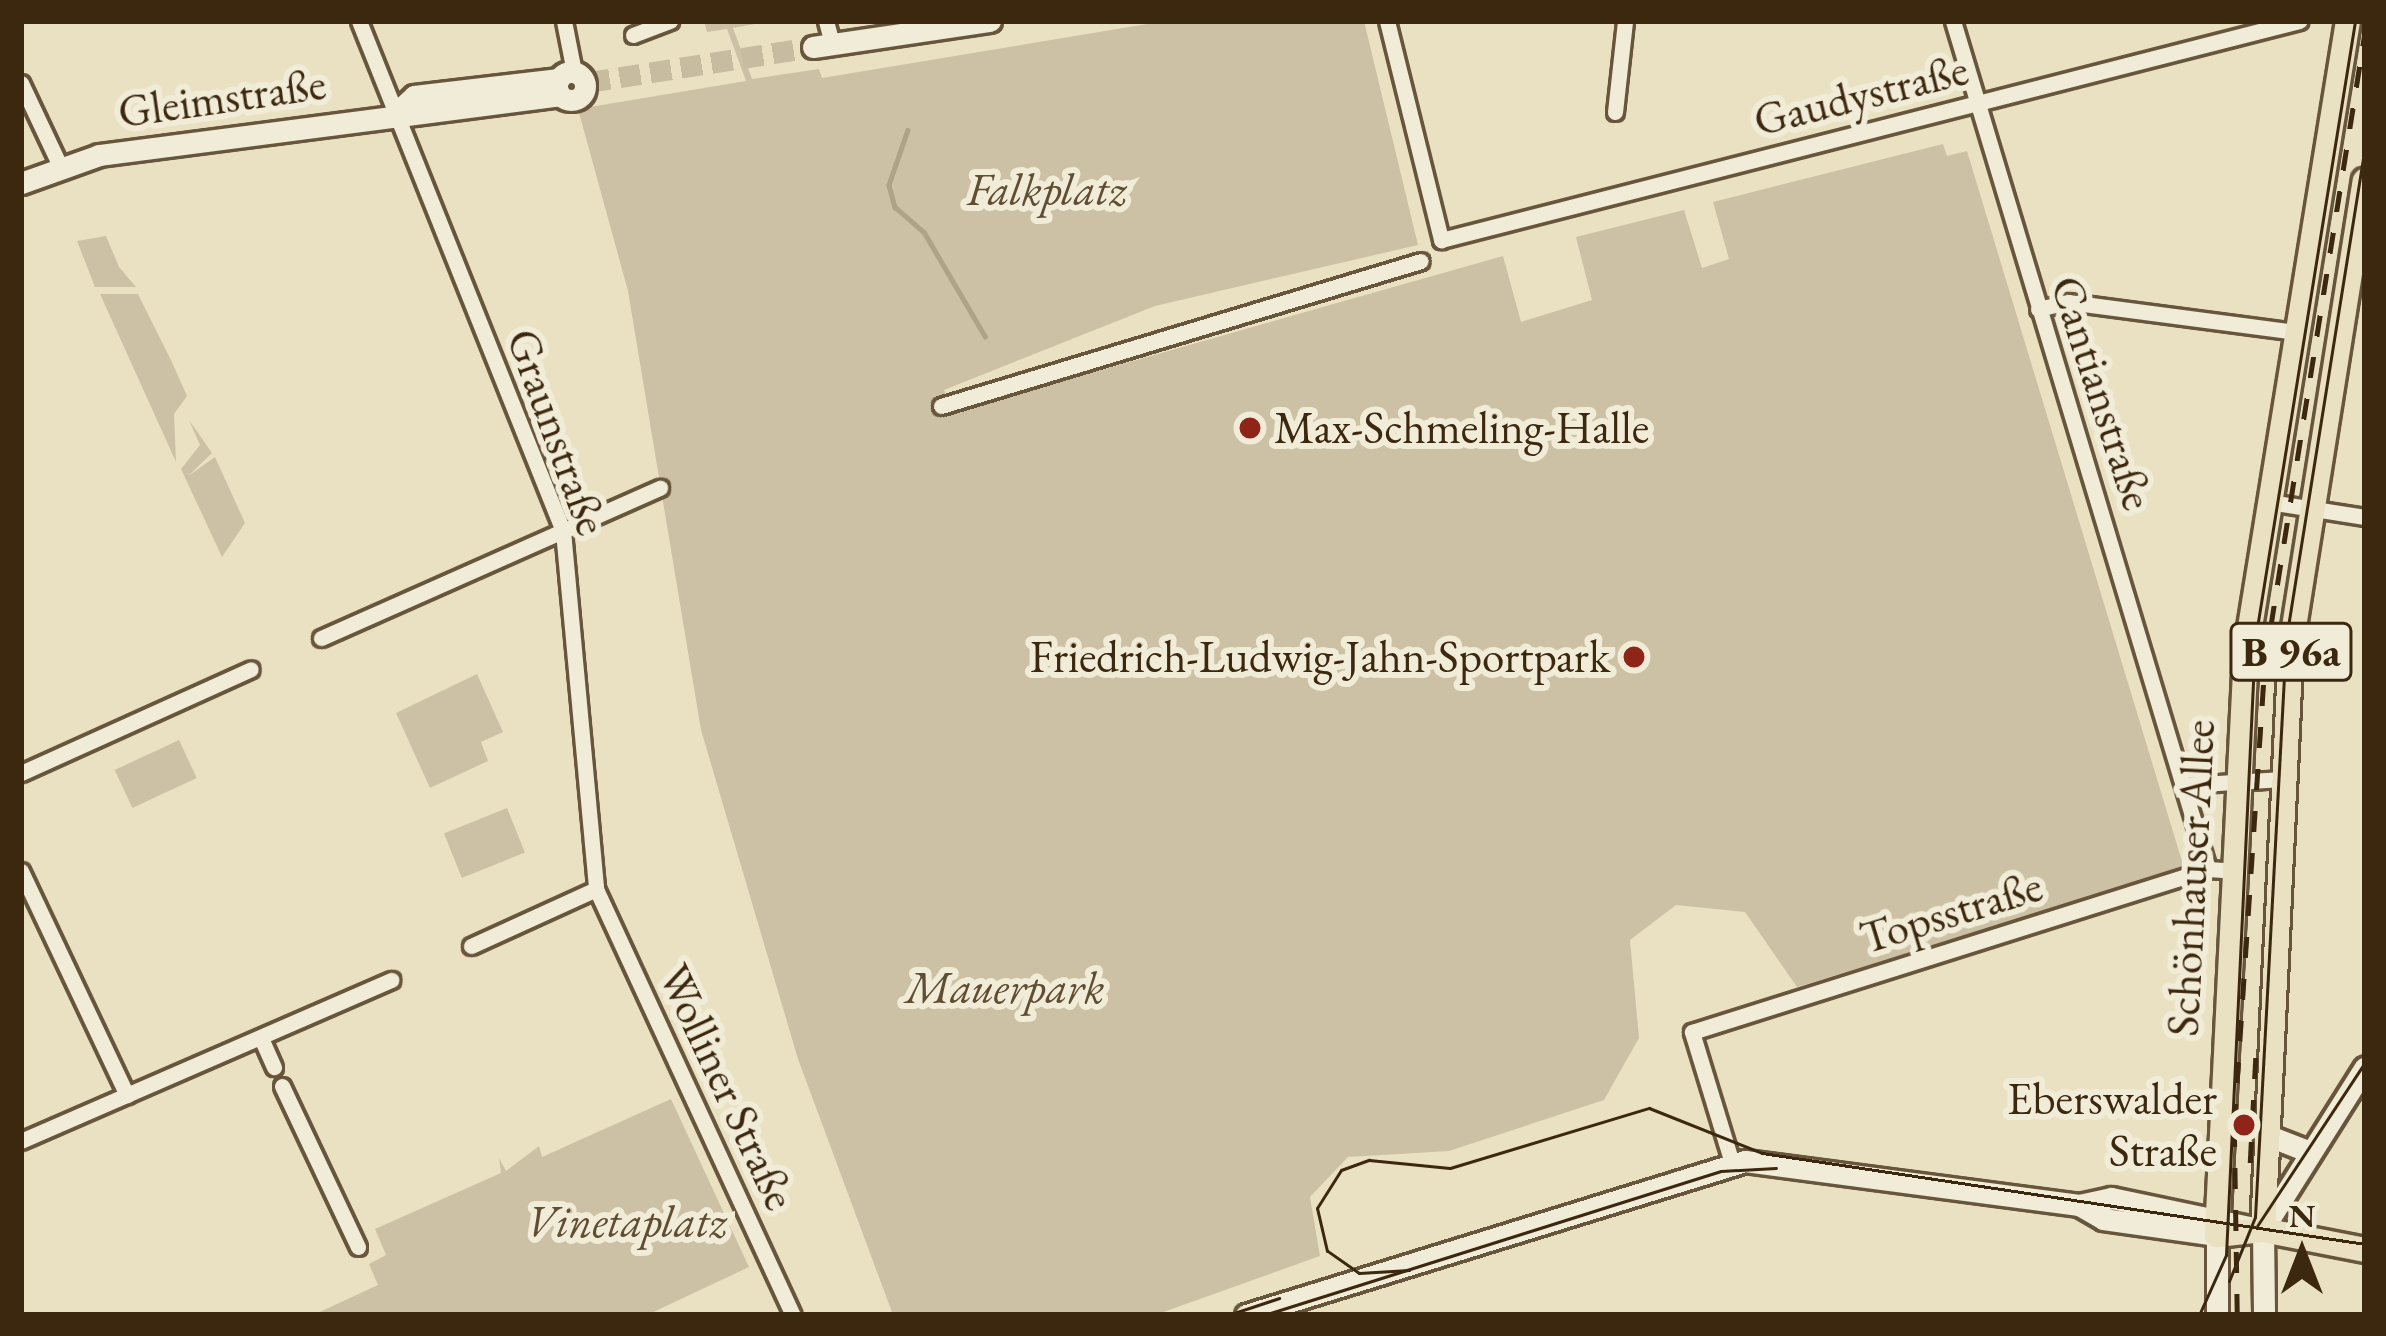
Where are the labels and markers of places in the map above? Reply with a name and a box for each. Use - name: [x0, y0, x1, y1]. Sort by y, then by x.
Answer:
- place label: Max-Schmeling-Halle: [1274, 401, 1649, 455]
- marker: Max-Schmeling-Halle: [1237, 415, 1263, 441]
- place label: Friedrich-Ludwig-Jahn-Sportpark: [1030, 630, 1610, 684]
- marker: Friedrich-Ludwig-Jahn-Sportpark: [1621, 644, 1647, 670]
- place label: Eberswalder Straße: [2007, 1072, 2217, 1178]
- marker: Eberswalder Straße: [2228, 1109, 2260, 1141]

